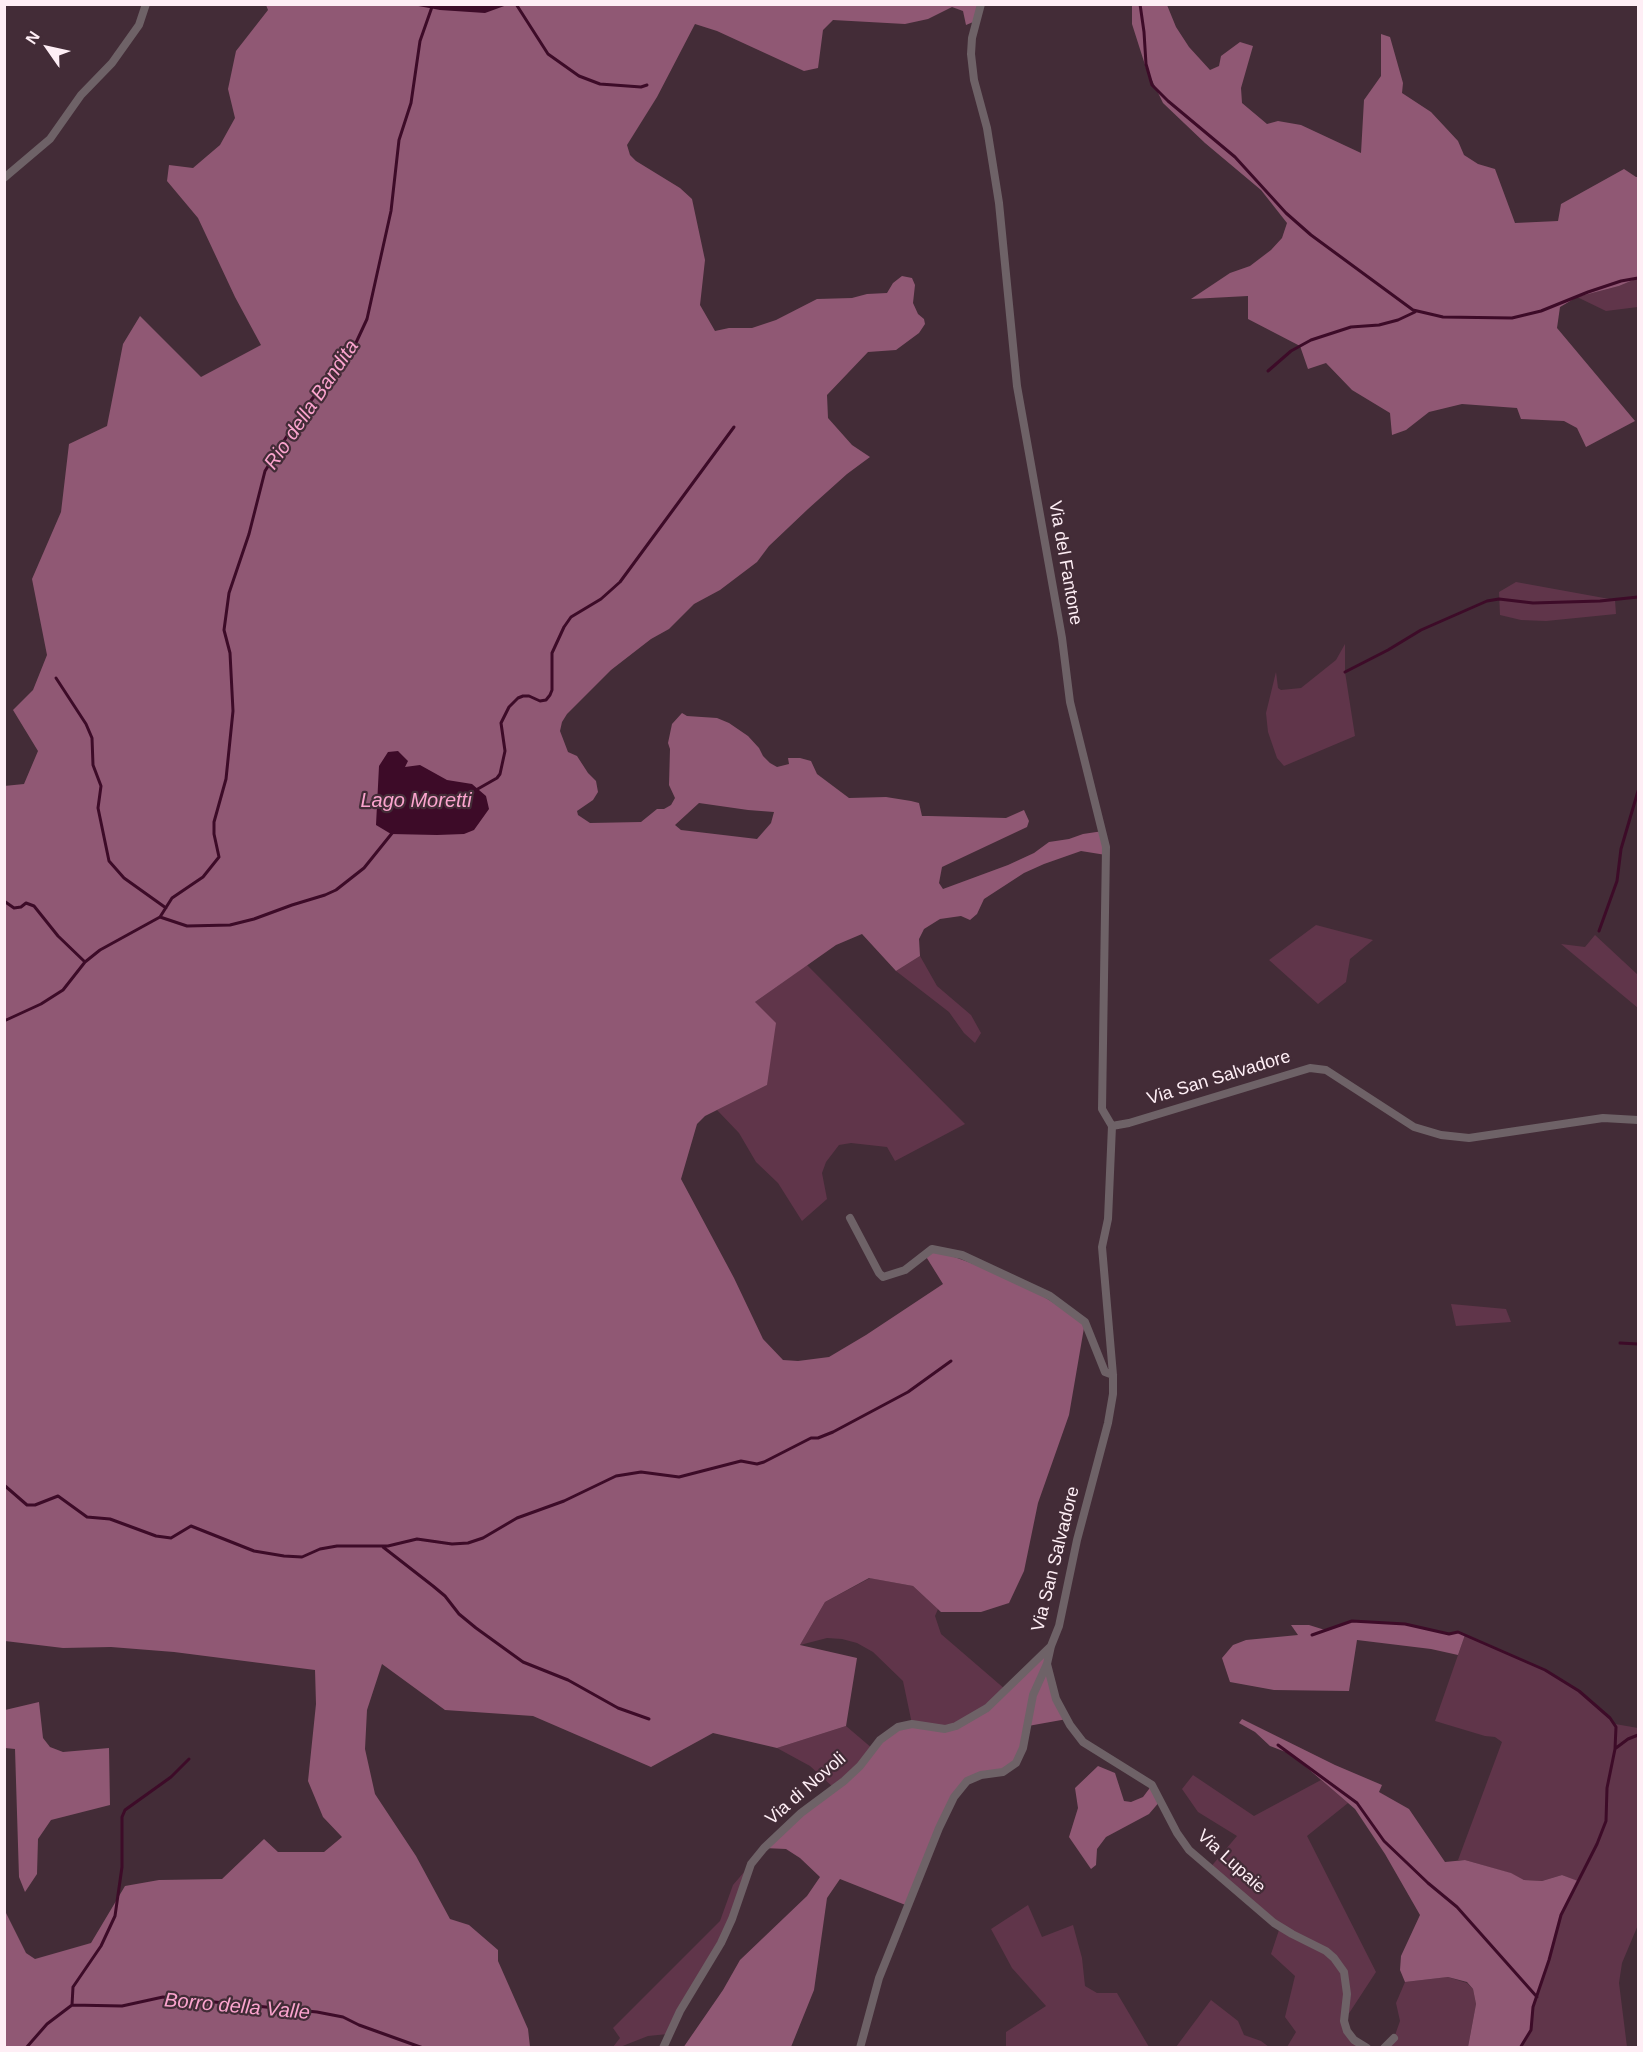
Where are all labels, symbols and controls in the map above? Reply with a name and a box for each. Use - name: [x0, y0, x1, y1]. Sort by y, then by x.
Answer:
- north arrow: [18, 18, 78, 78]
- text: N: [22, 28, 43, 47]
- water label: Rio della Bandita: [260, 336, 364, 474]
- street label: Via del Fantone: [1043, 499, 1087, 627]
- water label: Lago Moretti: [360, 789, 472, 813]
- street label: Via San Salvadore: [1145, 1046, 1293, 1110]
- street label: Via San Salvadore: [1028, 1484, 1084, 1634]
- street label: Via di Novoli: [761, 1748, 851, 1830]
- street label: Via Lupaie: [1192, 1826, 1270, 1898]
- water label: Borro della Valle: [163, 1989, 311, 2025]

